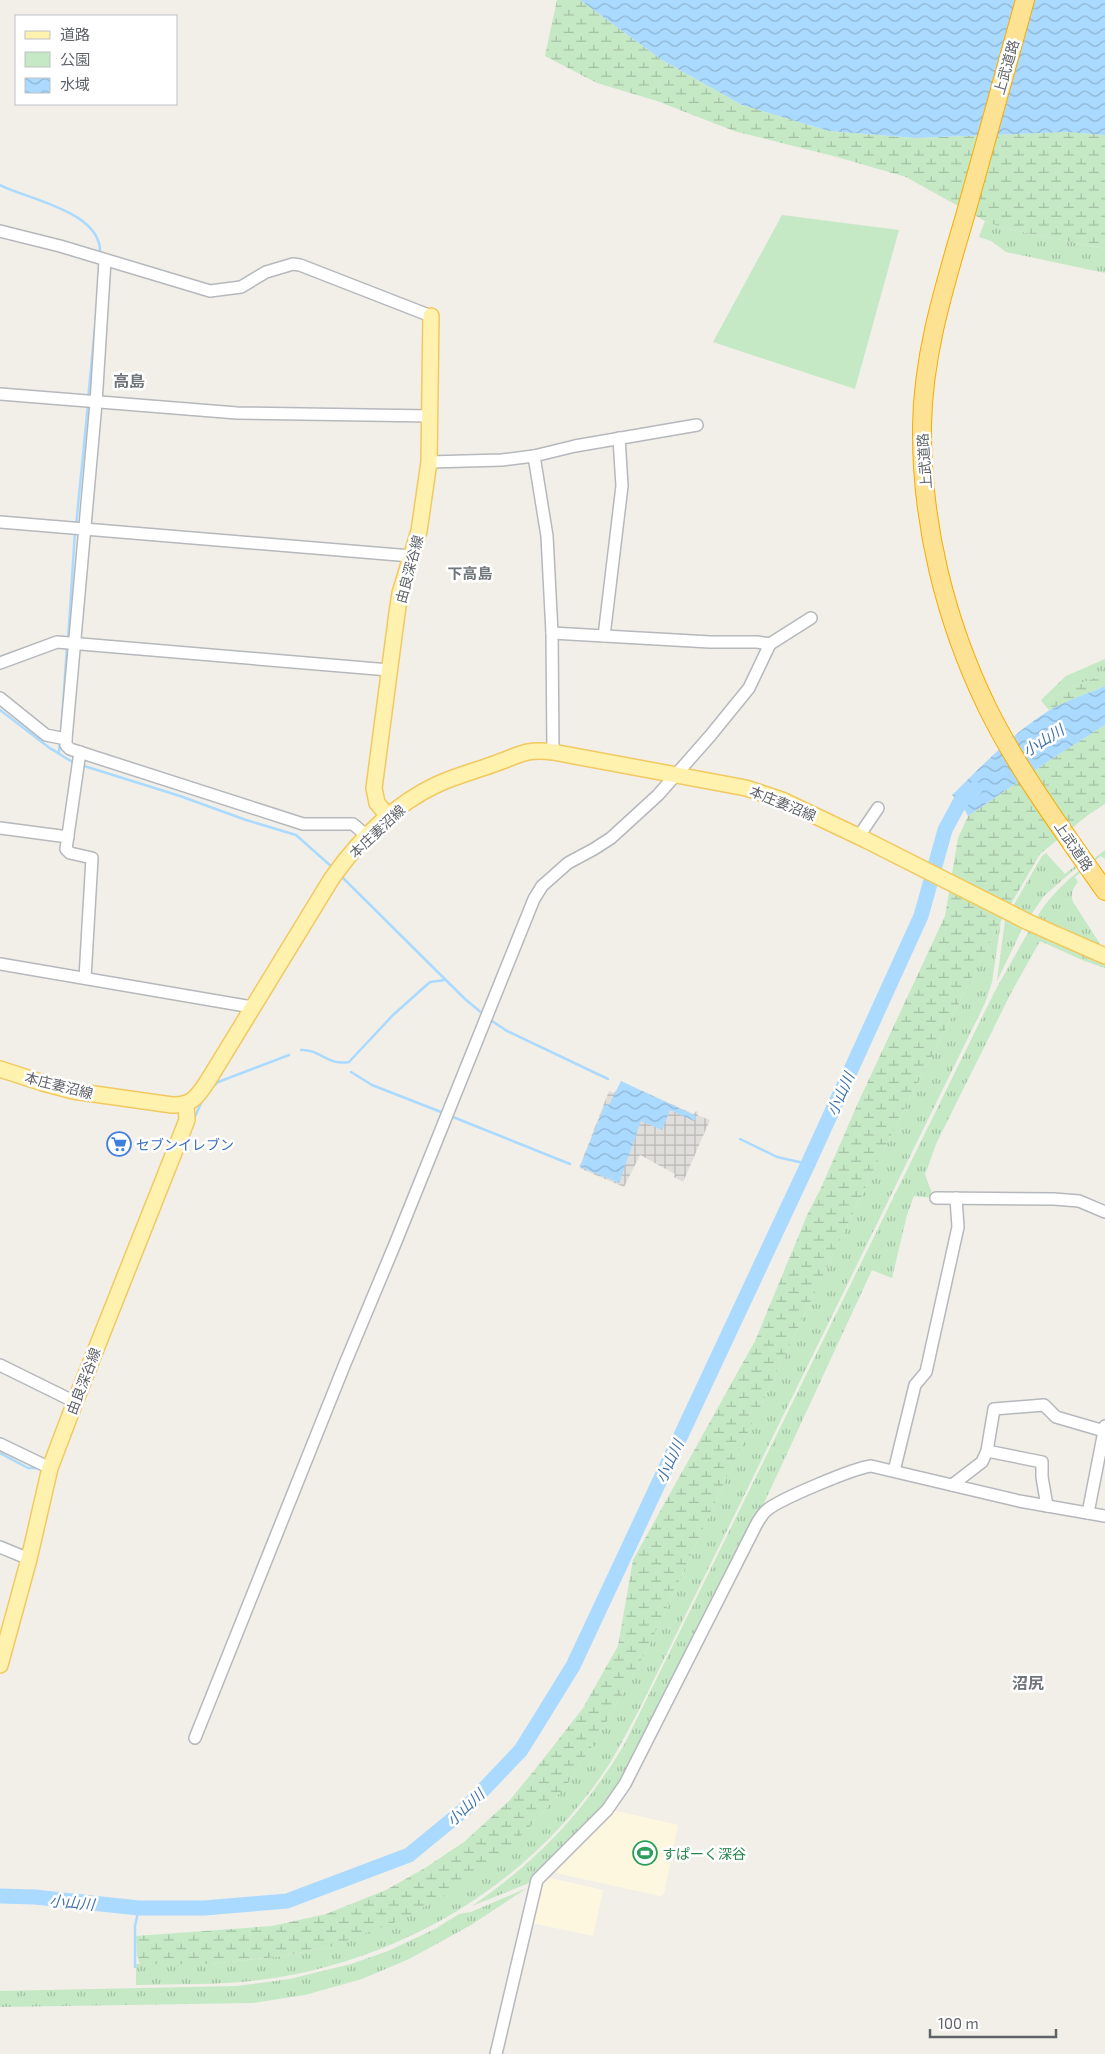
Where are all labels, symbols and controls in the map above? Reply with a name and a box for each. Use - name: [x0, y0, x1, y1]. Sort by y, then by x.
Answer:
- legend: [15, 15, 178, 105]
- text: 道路: [60, 25, 90, 43]
- street label: 上武道路: [990, 38, 1022, 96]
- text: 公園: [60, 50, 90, 68]
- text: 水域: [60, 75, 90, 93]
- district label: 高島: [113, 371, 145, 390]
- street label: 上武道路: [914, 432, 934, 490]
- street label: 由良深谷線: [392, 533, 426, 605]
- district label: 下高島: [447, 564, 493, 582]
- water label: 小山川: [1019, 719, 1069, 760]
- street label: 本庄妻沼線: [747, 782, 819, 824]
- street label: 本庄妻沼線: [346, 801, 408, 861]
- street label: 上武道路: [1051, 818, 1097, 874]
- street label: 本庄妻沼線: [23, 1068, 95, 1102]
- water label: 小山川: [823, 1068, 858, 1118]
- supermarket icon: セブンイレブン: [106, 1131, 132, 1157]
- place label: セブンイレブン: [136, 1136, 234, 1153]
- street label: 由良深谷線: [63, 1345, 103, 1417]
- water label: 小山川: [651, 1435, 688, 1485]
- district label: 沼尻: [1012, 1673, 1044, 1692]
- water label: 小山川: [442, 1784, 489, 1829]
- sports icon: すぱーく深谷: [632, 1840, 658, 1866]
- place label: すぱーく深谷: [662, 1845, 746, 1862]
- water label: 小山川: [49, 1891, 97, 1913]
- scale bar: [930, 2006, 1056, 2038]
- text: 100 m: [938, 2014, 979, 2032]

